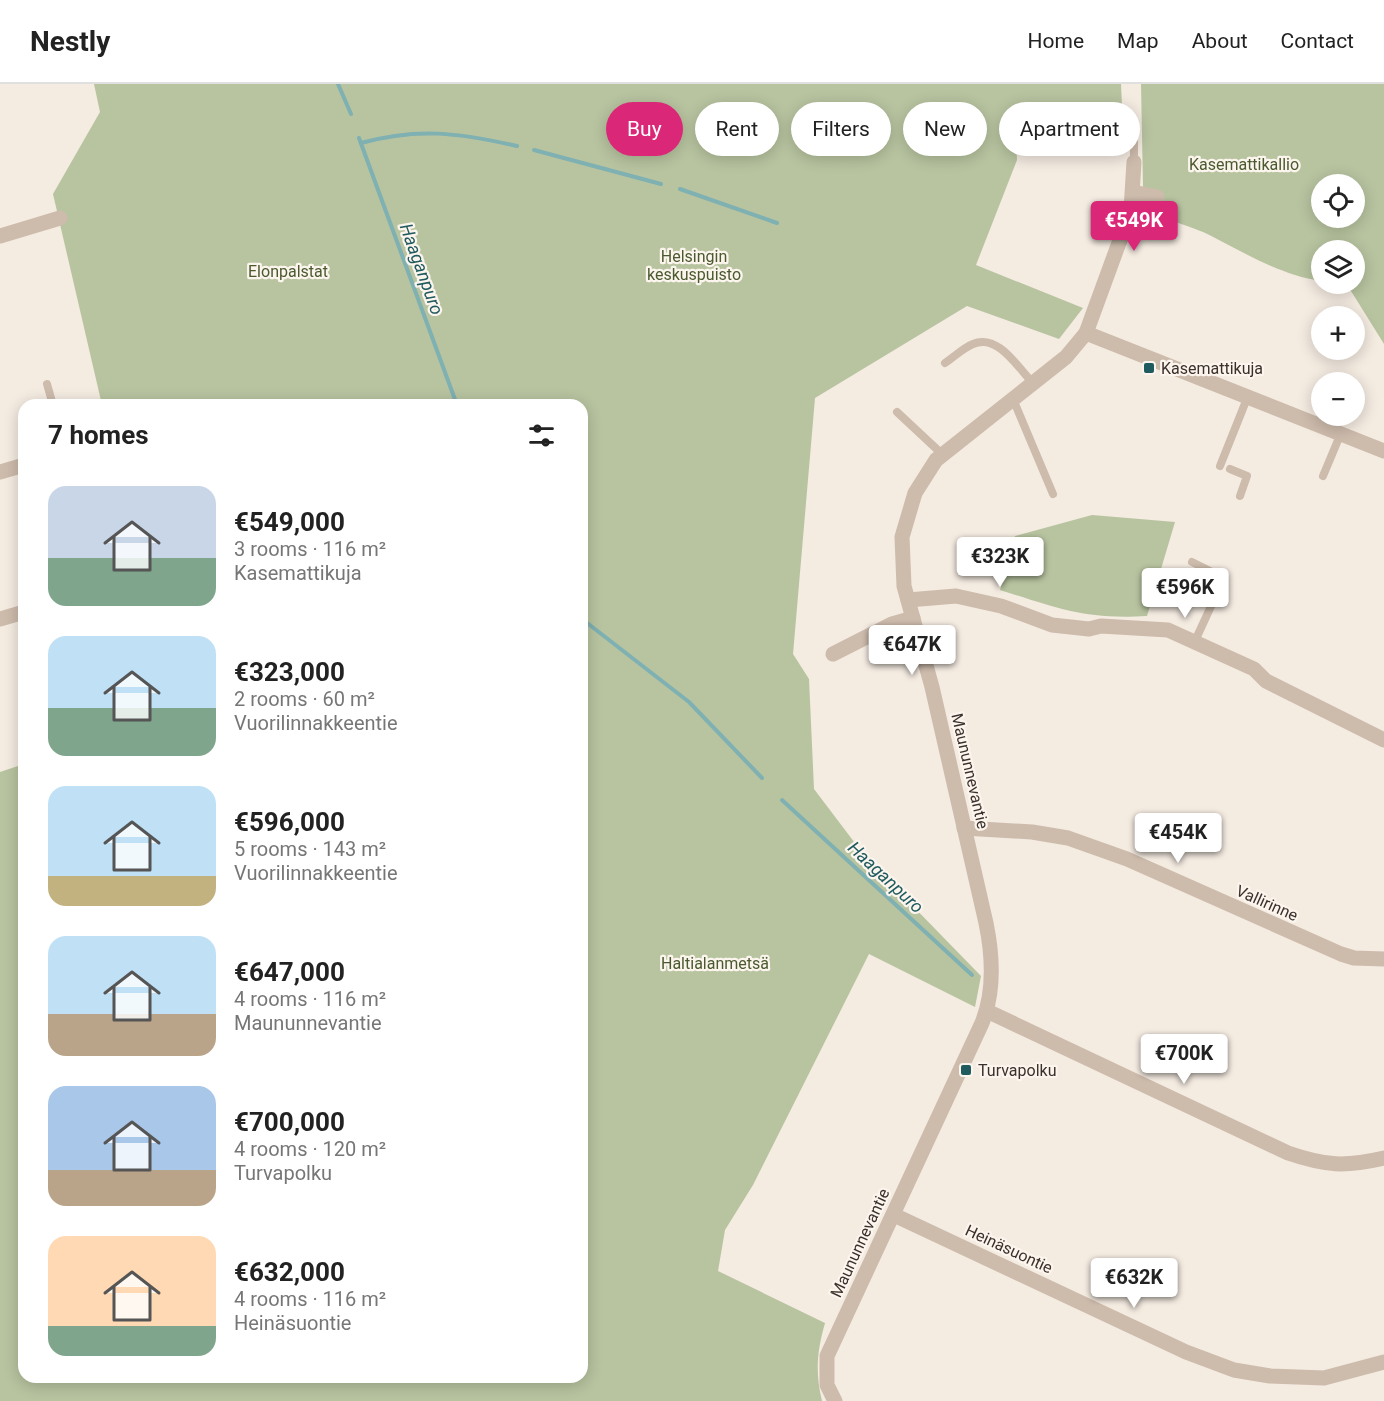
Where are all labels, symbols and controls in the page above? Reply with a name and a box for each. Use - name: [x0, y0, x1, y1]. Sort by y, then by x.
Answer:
- text: Nestly: [30, 25, 110, 58]
- text: Home: [1028, 29, 1084, 53]
- text: Map: [1117, 29, 1159, 53]
- text: About: [1192, 29, 1248, 53]
- text: Contact: [1281, 29, 1354, 53]
- chip: Buy: [606, 102, 683, 156]
- chip: Rent: [695, 102, 779, 156]
- chip: Filters: [791, 102, 891, 156]
- chip: New: [903, 102, 987, 156]
- chip: Apartment: [999, 102, 1140, 156]
- park label: Kasemattikallio: [1189, 155, 1299, 174]
- map controls: [1311, 174, 1365, 426]
- button: locate: [1311, 174, 1365, 228]
- pin: €549K: [1092, 201, 1176, 252]
- text: €549K: [1105, 208, 1163, 232]
- water label: Haaganpuro: [396, 221, 448, 318]
- button: layers: [1311, 240, 1365, 294]
- park label: Helsingin keskuspuisto: [647, 247, 741, 284]
- park label: Elonpalstat: [248, 262, 328, 281]
- button: +: [1311, 306, 1365, 360]
- place label: Kasemattikuja: [1161, 359, 1263, 378]
- marker: Kasemattikuja: [1142, 361, 1156, 375]
- button: −: [1311, 372, 1365, 426]
- icon: filters: [525, 419, 558, 452]
- text: 7 homes: [48, 420, 149, 450]
- text: €549,000: [234, 507, 345, 537]
- icon: home: [96, 510, 168, 582]
- text: 3 rooms · 116 m²: [234, 537, 386, 561]
- pin: €323K: [958, 537, 1042, 588]
- text: €323K: [971, 544, 1029, 568]
- text: Kasemattikuja: [234, 561, 362, 585]
- pin: €596K: [1143, 568, 1227, 619]
- text: €596K: [1156, 575, 1214, 599]
- pin: €647K: [870, 625, 954, 676]
- text: €647K: [883, 632, 941, 656]
- text: €323,000: [234, 657, 345, 687]
- icon: home: [96, 660, 168, 732]
- text: 2 rooms · 60 m²: [234, 687, 375, 711]
- text: Vuorilinnakkeentie: [234, 711, 398, 735]
- street label: Maununnevantie: [947, 711, 993, 831]
- text: €596,000: [234, 807, 345, 837]
- icon: home: [96, 810, 168, 882]
- pin: €454K: [1136, 813, 1220, 864]
- text: €454K: [1149, 820, 1207, 844]
- text: 5 rooms · 143 m²: [234, 837, 386, 861]
- water label: Haaganpuro: [844, 837, 928, 917]
- text: Vuorilinnakkeentie: [234, 861, 398, 885]
- street label: Vallirinne: [1233, 881, 1301, 925]
- park label: Haltialanmetsä: [661, 954, 769, 973]
- text: €647,000: [234, 957, 345, 987]
- icon: home: [96, 960, 168, 1032]
- text: 4 rooms · 116 m²: [234, 987, 386, 1011]
- text: Maununnevantie: [234, 1011, 381, 1035]
- pin: €700K: [1142, 1034, 1226, 1085]
- text: €700K: [1155, 1041, 1213, 1065]
- place label: Turvapolku: [978, 1061, 1056, 1080]
- marker: Turvapolku: [959, 1063, 973, 1077]
- text: €700,000: [234, 1107, 345, 1137]
- icon: home: [96, 1110, 168, 1182]
- text: 4 rooms · 120 m²: [234, 1137, 386, 1161]
- text: Turvapolku: [234, 1161, 332, 1185]
- street label: Maununnevantie: [826, 1186, 894, 1300]
- street label: Heinäsuontie: [962, 1221, 1056, 1277]
- text: €632,000: [234, 1257, 345, 1287]
- pin: €632K: [1092, 1258, 1176, 1309]
- icon: home: [96, 1260, 168, 1332]
- text: €632K: [1105, 1265, 1163, 1289]
- text: 4 rooms · 116 m²: [234, 1287, 386, 1311]
- text: Heinäsuontie: [234, 1311, 351, 1335]

